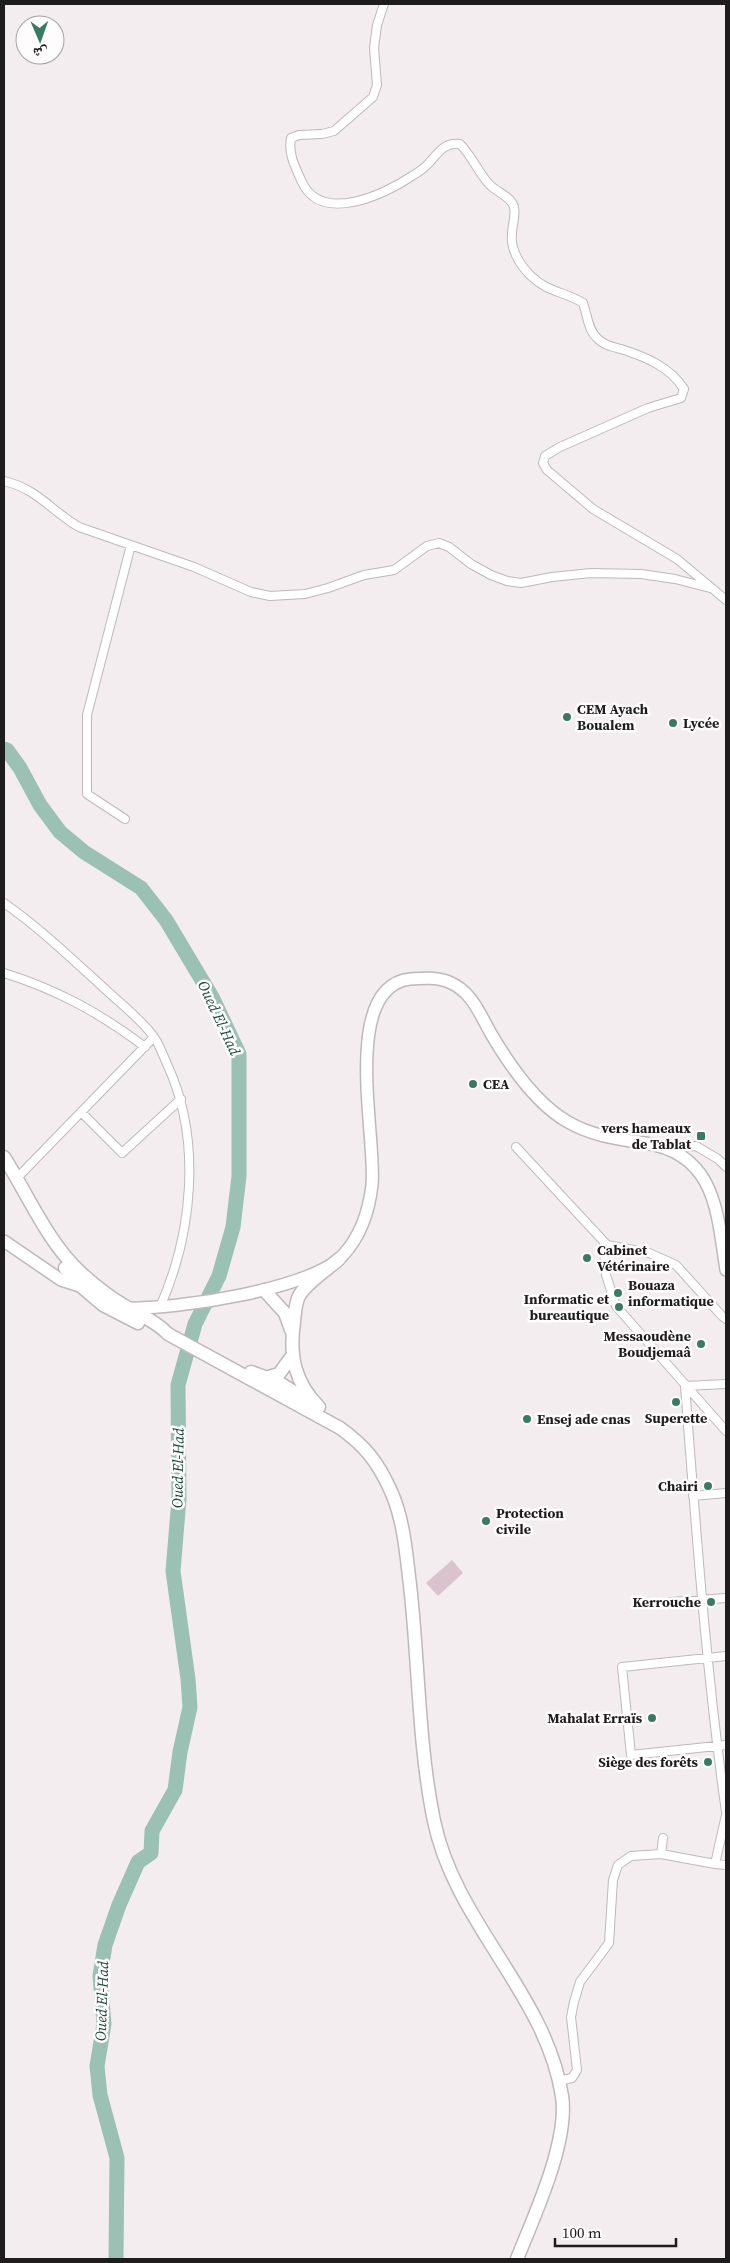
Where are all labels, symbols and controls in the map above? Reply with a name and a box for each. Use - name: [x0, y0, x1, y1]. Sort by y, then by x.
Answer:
- north arrow: [15, 15, 65, 65]
- text: ش: [33, 43, 48, 63]
- place label: CEM Ayach Boualem: [577, 699, 649, 735]
- marker: CEM Ayach Boualem: [561, 711, 573, 723]
- place label: Lycée: [683, 713, 719, 733]
- marker: Lycée: [667, 717, 679, 729]
- water label: Oued El-Had: [193, 977, 246, 1059]
- place label: CEA: [483, 1074, 510, 1094]
- marker: CEA: [467, 1078, 479, 1090]
- place label: vers hameaux de Tablat: [601, 1118, 692, 1154]
- marker: vers hameaux de Tablat: [695, 1130, 707, 1142]
- place label: Cabinet Vétérinaire: [597, 1240, 670, 1276]
- marker: Cabinet Vétérinaire: [581, 1252, 593, 1264]
- place label: Bouaza informatique: [628, 1275, 714, 1311]
- marker: Bouaza informatique: [612, 1287, 624, 1299]
- place label: Informatic et bureautique: [524, 1289, 610, 1325]
- marker: Informatic et bureautique: [613, 1301, 625, 1313]
- place label: Messaoudène Boudjemaâ: [604, 1326, 692, 1362]
- marker: Messaoudène Boudjemaâ: [695, 1338, 707, 1350]
- marker: Superette: [670, 1396, 682, 1408]
- place label: Superette: [645, 1408, 707, 1428]
- place label: Ensej ade cnas: [537, 1409, 631, 1429]
- marker: Ensej ade cnas: [521, 1413, 533, 1425]
- water label: Oued El-Had: [166, 1428, 189, 1508]
- place label: Chairi: [658, 1476, 699, 1496]
- marker: Chairi: [702, 1480, 714, 1492]
- place label: Protection civile: [496, 1503, 564, 1539]
- marker: Protection civile: [480, 1515, 492, 1527]
- place label: Kerrouche: [632, 1592, 701, 1612]
- marker: Kerrouche: [705, 1596, 717, 1608]
- place label: Mahalat Erraïs: [547, 1708, 643, 1728]
- marker: Mahalat Erraïs: [646, 1712, 658, 1724]
- place label: Siège des forêts: [598, 1752, 699, 1772]
- marker: Siège des forêts: [702, 1756, 714, 1768]
- water label: Oued El-Had: [90, 1960, 113, 2041]
- scale bar: [555, 2216, 676, 2248]
- text: 100 m: [562, 2222, 602, 2243]

